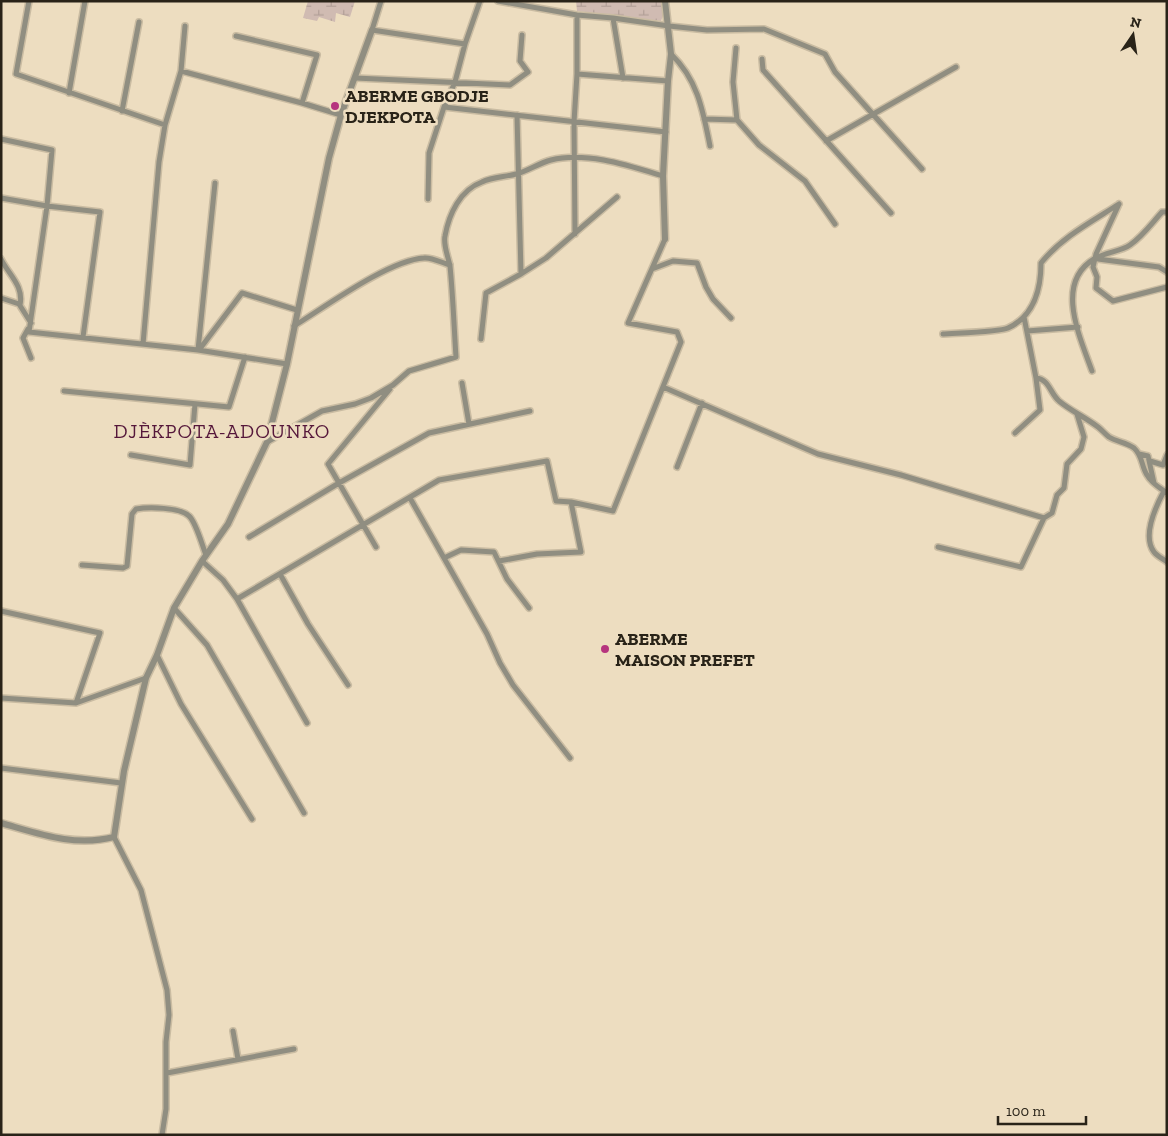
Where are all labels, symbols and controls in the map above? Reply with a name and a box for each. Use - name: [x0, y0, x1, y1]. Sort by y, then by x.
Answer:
- north arrow: [1108, 10, 1158, 60]
- text: N: [1129, 13, 1143, 32]
- place label: ABERME GBODJE DJEKPOTA: [345, 85, 489, 128]
- marker: ABERME GBODJE DJEKPOTA: [329, 100, 341, 112]
- district label: DJÈKPOTA-ADOUNKO: [114, 419, 330, 443]
- place label: ABERME MAISON PREFET: [615, 628, 755, 671]
- marker: ABERME MAISON PREFET: [599, 643, 611, 655]
- scale bar: [998, 1094, 1086, 1126]
- text: 100 m: [1006, 1102, 1045, 1120]

